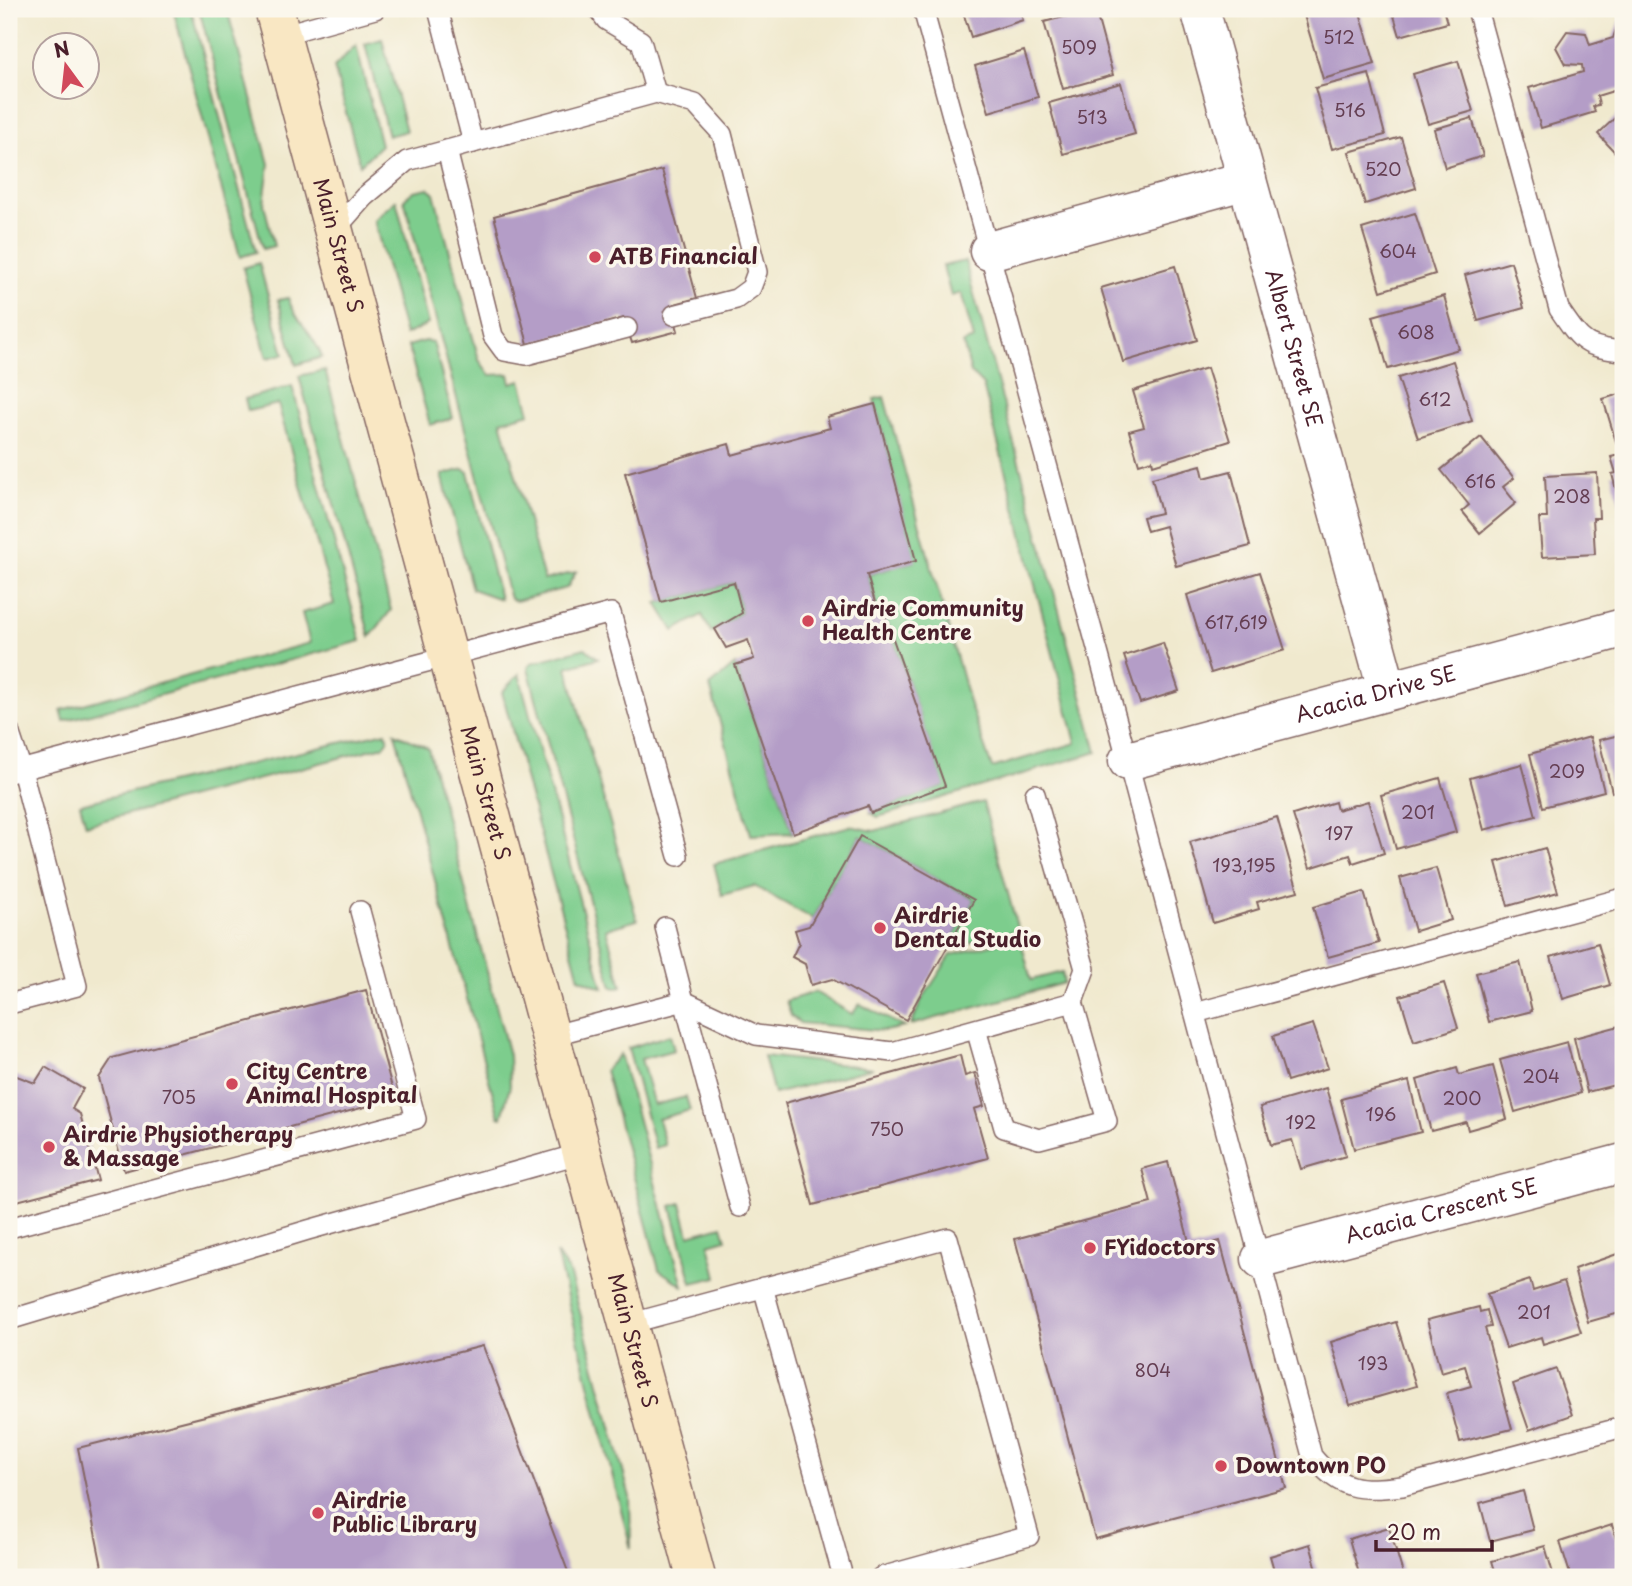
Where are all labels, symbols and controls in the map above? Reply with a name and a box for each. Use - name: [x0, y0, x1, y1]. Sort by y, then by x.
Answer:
- house number: 512: [1323, 23, 1355, 50]
- north arrow: [32, 32, 102, 102]
- text: N: [50, 33, 72, 64]
- house number: 509: [1061, 33, 1097, 60]
- house number: 516: [1334, 96, 1366, 123]
- house number: 513: [1076, 103, 1108, 130]
- house number: 520: [1365, 155, 1401, 182]
- street label: Main Street S: [306, 174, 373, 316]
- house number: 604: [1379, 237, 1417, 264]
- place label: ATB Financial: [609, 239, 758, 271]
- marker: ATB Financial: [587, 249, 603, 265]
- street label: Albert Street SE: [1258, 265, 1332, 431]
- house number: 608: [1397, 318, 1435, 345]
- house number: 612: [1419, 385, 1451, 412]
- house number: 616: [1464, 467, 1496, 494]
- house number: 208: [1553, 482, 1591, 509]
- place label: Airdrie Community Health Centre: [822, 591, 1024, 647]
- house number: 617,619: [1204, 608, 1268, 635]
- marker: Airdrie Community Health Centre: [800, 613, 816, 629]
- street label: Acacia Drive SE: [1292, 655, 1460, 729]
- street label: Main Street S: [454, 722, 520, 863]
- house number: 209: [1549, 757, 1585, 784]
- house number: 201: [1401, 798, 1435, 825]
- house number: 197: [1325, 819, 1353, 846]
- house number: 193,195: [1212, 851, 1276, 878]
- place label: Airdrie Dental Studio: [894, 898, 1041, 954]
- marker: Airdrie Dental Studio: [872, 920, 888, 936]
- place label: City Centre Animal Hospital: [245, 1054, 417, 1110]
- house number: 204: [1522, 1062, 1560, 1089]
- marker: City Centre Animal Hospital: [224, 1076, 240, 1092]
- house number: 705: [162, 1083, 196, 1110]
- house number: 200: [1443, 1084, 1481, 1111]
- house number: 196: [1366, 1100, 1396, 1127]
- house number: 192: [1286, 1108, 1316, 1135]
- house number: 750: [870, 1115, 904, 1142]
- place label: Airdrie Physiotherapy & Massage: [63, 1117, 293, 1173]
- marker: Airdrie Physiotherapy & Massage: [41, 1139, 57, 1155]
- street label: Acacia Crescent SE: [1341, 1168, 1541, 1250]
- place label: FYidoctors: [1104, 1230, 1215, 1262]
- marker: FYidoctors: [1082, 1240, 1098, 1256]
- street label: Main Street S: [601, 1269, 668, 1411]
- house number: 201: [1517, 1298, 1551, 1325]
- house number: 193: [1358, 1349, 1388, 1376]
- house number: 804: [1135, 1356, 1171, 1383]
- place label: Downtown PO: [1235, 1448, 1386, 1480]
- marker: Downtown PO: [1213, 1458, 1229, 1474]
- place label: Airdrie Public Library: [332, 1483, 477, 1539]
- marker: Airdrie Public Library: [310, 1505, 326, 1521]
- scale bar: [1376, 1509, 1492, 1553]
- text: 20 m: [1387, 1515, 1441, 1547]

